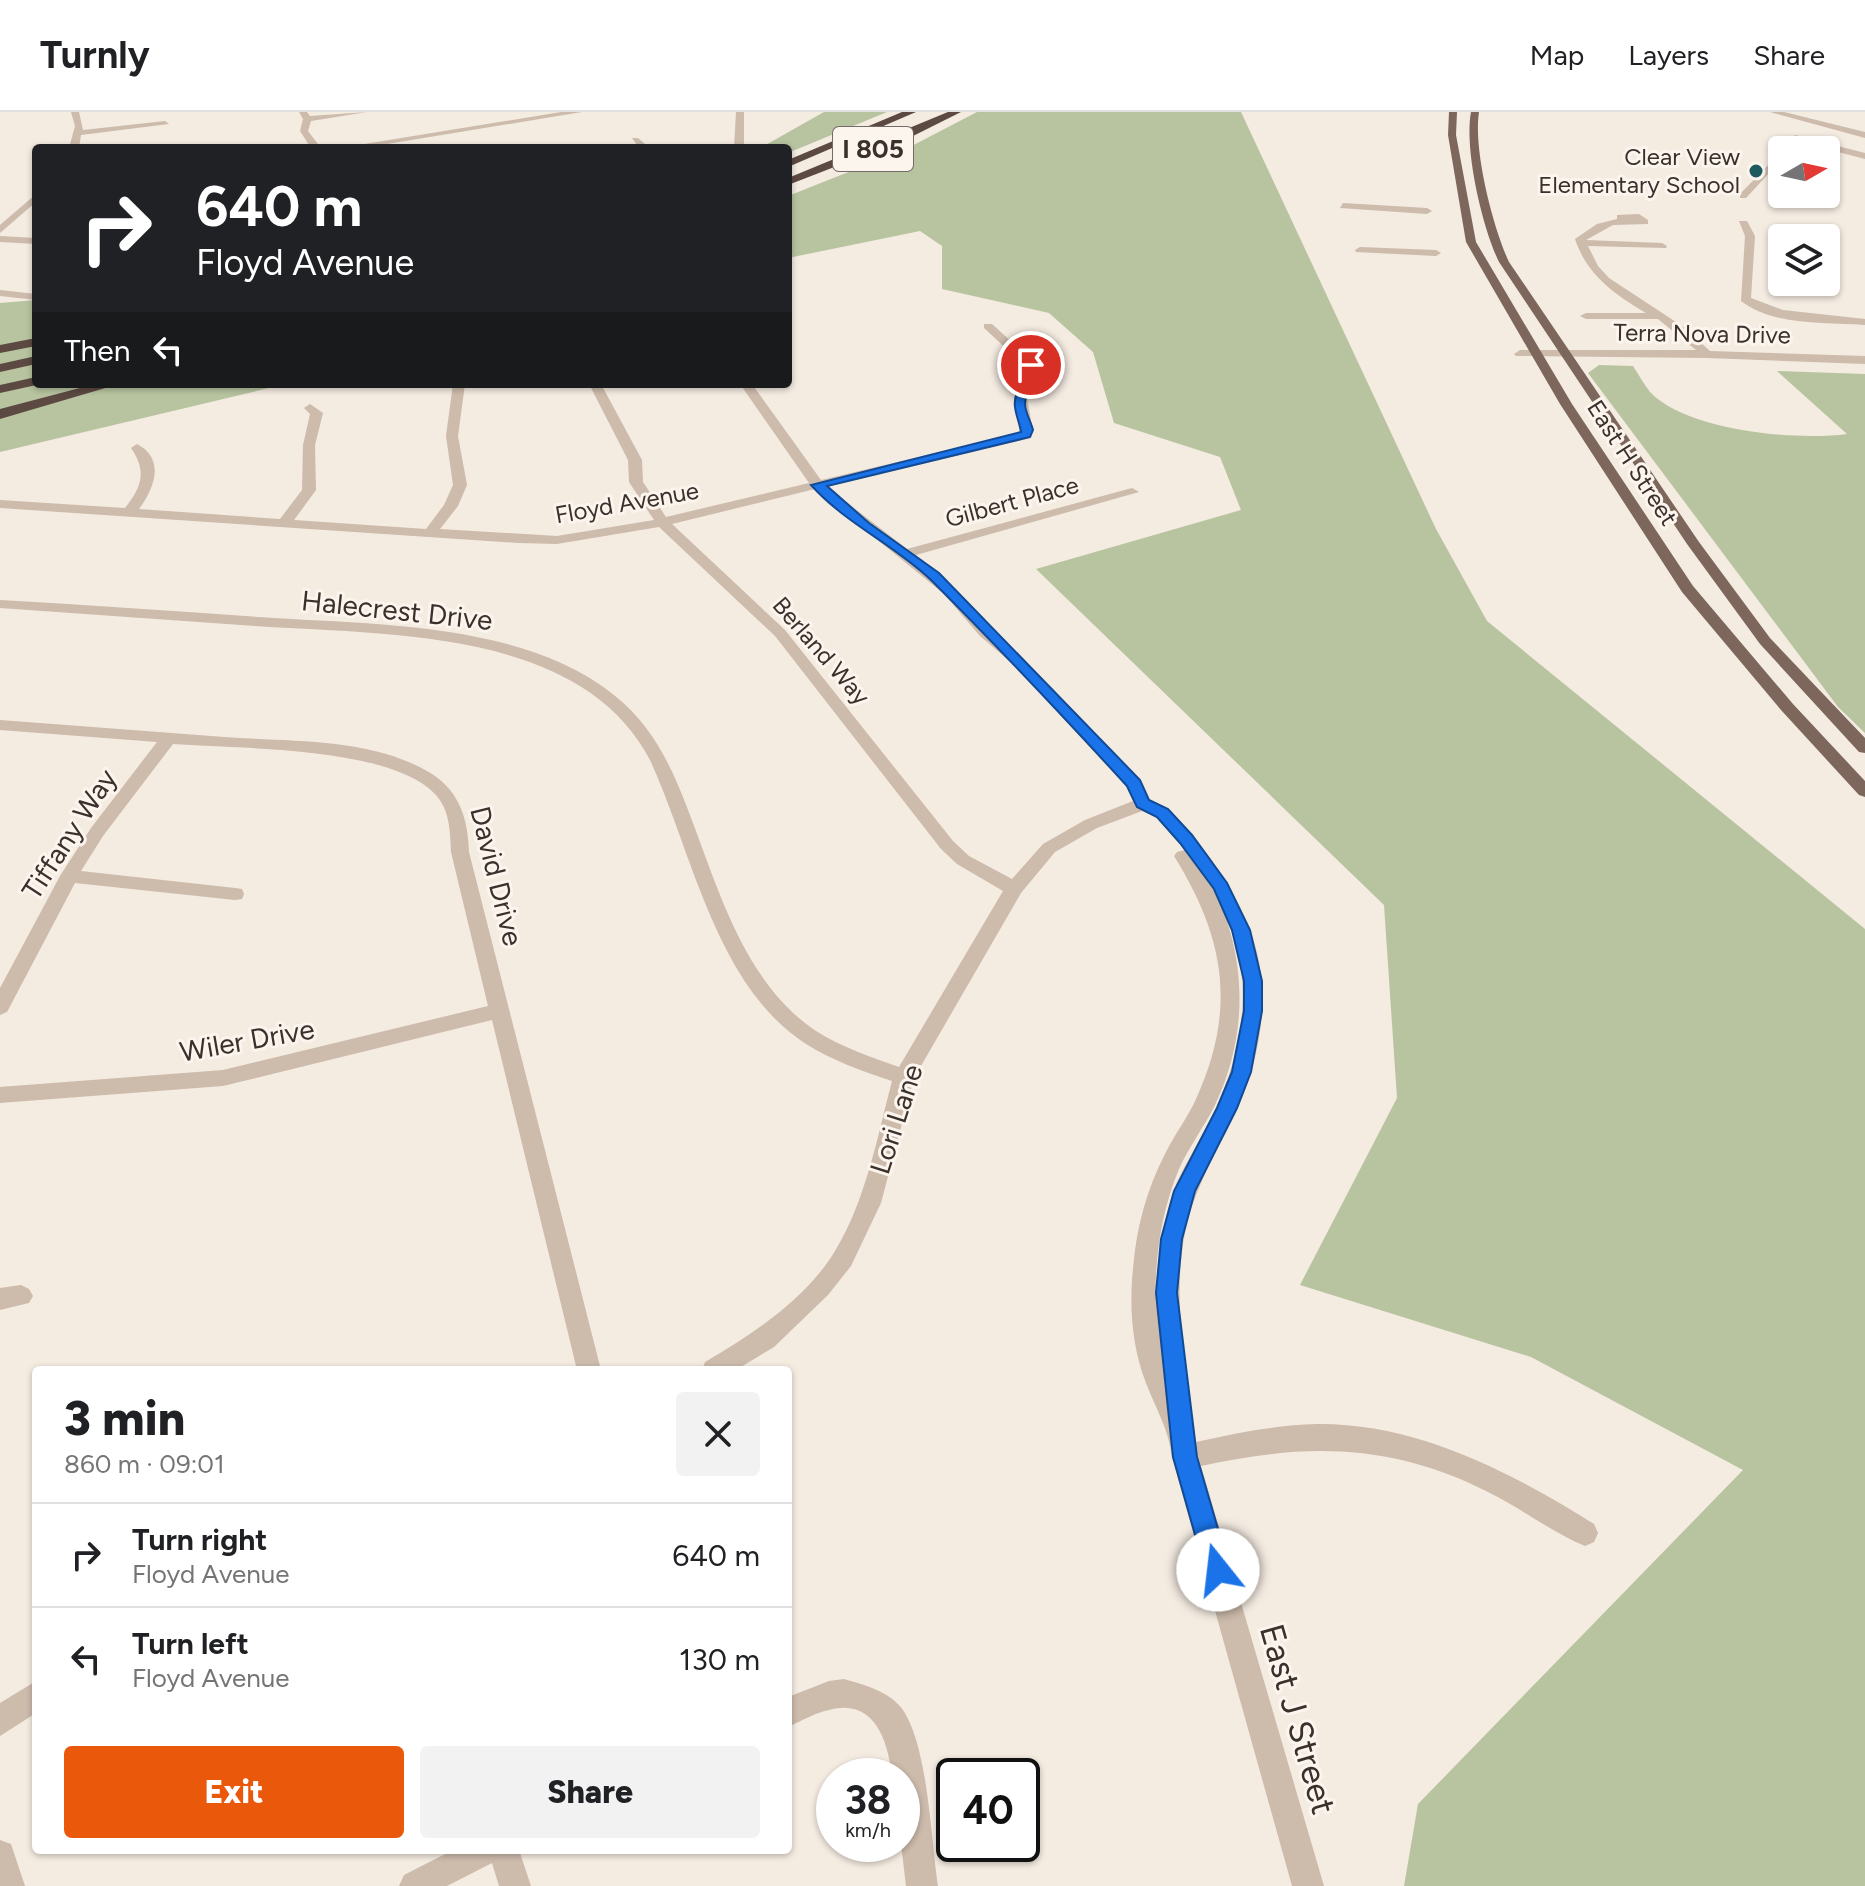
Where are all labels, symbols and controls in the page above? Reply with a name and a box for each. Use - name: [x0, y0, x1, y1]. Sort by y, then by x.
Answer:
- text: Turnly: [40, 32, 150, 78]
- text: Map: [1530, 38, 1584, 72]
- text: Layers: [1628, 38, 1709, 72]
- text: Share: [1753, 38, 1825, 72]
- road number: I 805: [833, 127, 913, 171]
- north arrow: [1768, 136, 1840, 208]
- map controls: [1768, 136, 1840, 296]
- place label: Clear View Elementary School: [1538, 142, 1740, 199]
- marker: Clear View Elementary School: [1747, 162, 1765, 180]
- text: 640 m: [196, 173, 362, 240]
- icon: right: [64, 176, 168, 280]
- button: layers: [1768, 224, 1840, 296]
- text: Floyd Avenue: [196, 241, 414, 284]
- street label: Terra Nova Drive: [1613, 317, 1791, 350]
- icon: left: [146, 328, 190, 372]
- pin: [997, 331, 1065, 399]
- text: Then: [64, 332, 130, 369]
- icon: arrive: [1009, 343, 1053, 387]
- street label: East H Street: [1581, 395, 1684, 531]
- street label: Gilbert Place: [942, 470, 1082, 533]
- street label: Floyd Avenue: [553, 476, 701, 529]
- street label: Halecrest Drive: [300, 583, 494, 637]
- street label: Berland Way: [767, 591, 876, 711]
- street label: Tiffany Way: [14, 762, 124, 905]
- street label: David Drive: [463, 803, 531, 949]
- street label: Wiler Drive: [177, 1011, 317, 1069]
- street label: Lori Lane: [862, 1060, 930, 1178]
- text: 3 min: [64, 1389, 185, 1447]
- button: close: [676, 1392, 760, 1476]
- text: 860 m · 09:01: [64, 1448, 225, 1480]
- text: Turn right: [132, 1521, 267, 1558]
- position arrow: [1176, 1528, 1260, 1612]
- icon: right: [64, 1533, 108, 1577]
- text: 640 m: [672, 1537, 760, 1574]
- text: Floyd Avenue: [132, 1558, 290, 1590]
- street label: East J Street: [1251, 1619, 1344, 1819]
- text: Turn left: [132, 1625, 249, 1662]
- icon: left: [64, 1637, 108, 1681]
- text: 130 m: [679, 1641, 760, 1678]
- text: Floyd Avenue: [132, 1662, 290, 1694]
- button: Exit: [64, 1746, 404, 1838]
- button: Share: [420, 1746, 760, 1838]
- speed limit sign: 40: [936, 1758, 1040, 1862]
- text: 38: [845, 1776, 891, 1824]
- text: km/h: [845, 1818, 891, 1842]

